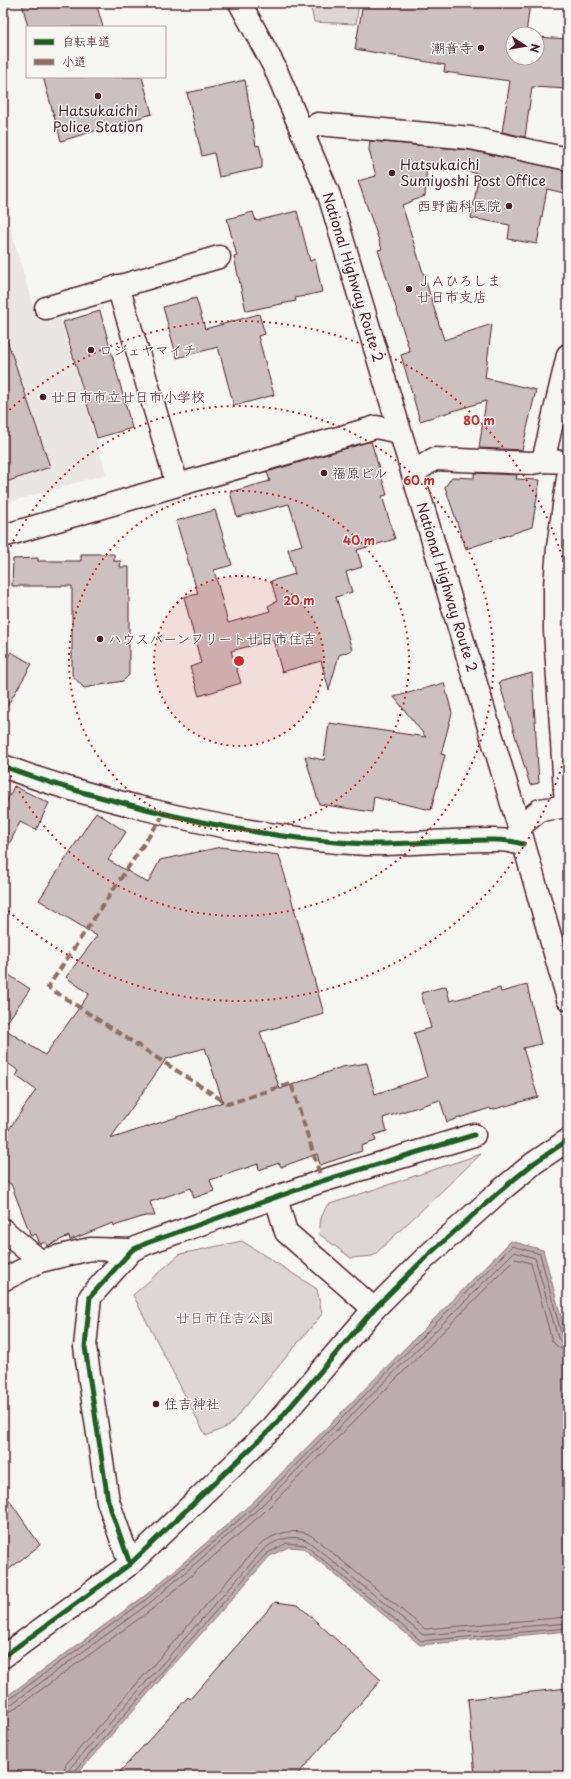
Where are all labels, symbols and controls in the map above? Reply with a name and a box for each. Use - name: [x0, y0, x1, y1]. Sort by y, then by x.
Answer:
- legend: [26, 26, 166, 78]
- north arrow: [505, 26, 545, 66]
- text: 自転車道: [62, 32, 110, 50]
- place label: 潮音寺: [431, 37, 473, 58]
- text: N: [526, 42, 544, 54]
- marker: 潮音寺: [476, 43, 486, 53]
- text: 小道: [62, 52, 86, 70]
- marker: Hatsukaichi Police Station: [93, 91, 103, 101]
- place label: Hatsukaichi Police Station: [53, 100, 143, 137]
- place label: Hatsukaichi Sumiyoshi Post Office: [400, 154, 546, 191]
- marker: Hatsukaichi Sumiyoshi Post Office: [387, 168, 397, 178]
- street label: National Highway Route 2: [318, 189, 389, 364]
- place label: 西野歯科医院: [417, 195, 501, 216]
- marker: 西野歯科医院: [504, 201, 514, 211]
- place label: ＪＡひろしま 廿日市支店: [417, 270, 501, 307]
- marker: ＪＡひろしま 廿日市支店: [404, 284, 414, 294]
- place label: ロジェヤマイチ: [99, 339, 196, 360]
- marker: ロジェヤマイチ: [86, 345, 96, 355]
- place label: 廿日市市立廿日市小学校: [51, 386, 205, 407]
- marker: 廿日市市立廿日市小学校: [38, 392, 48, 402]
- text: 80 m: [463, 411, 495, 429]
- place label: 福原ビル: [332, 462, 388, 483]
- marker: 福原ビル: [319, 468, 329, 478]
- text: 60 m: [403, 471, 435, 489]
- street label: National Highway Route 2: [412, 499, 483, 674]
- text: 40 m: [343, 531, 375, 549]
- text: 20 m: [283, 591, 315, 609]
- place label: ハウスバーンフリート廿日市住吉: [108, 628, 316, 649]
- marker: ハウスバーンフリート廿日市住吉: [95, 634, 105, 644]
- centre of rings: [232, 654, 246, 668]
- park label: 廿日市住吉公園: [176, 1307, 274, 1328]
- place label: 住吉神社: [164, 1393, 220, 1414]
- marker: 住吉神社: [151, 1399, 161, 1409]

